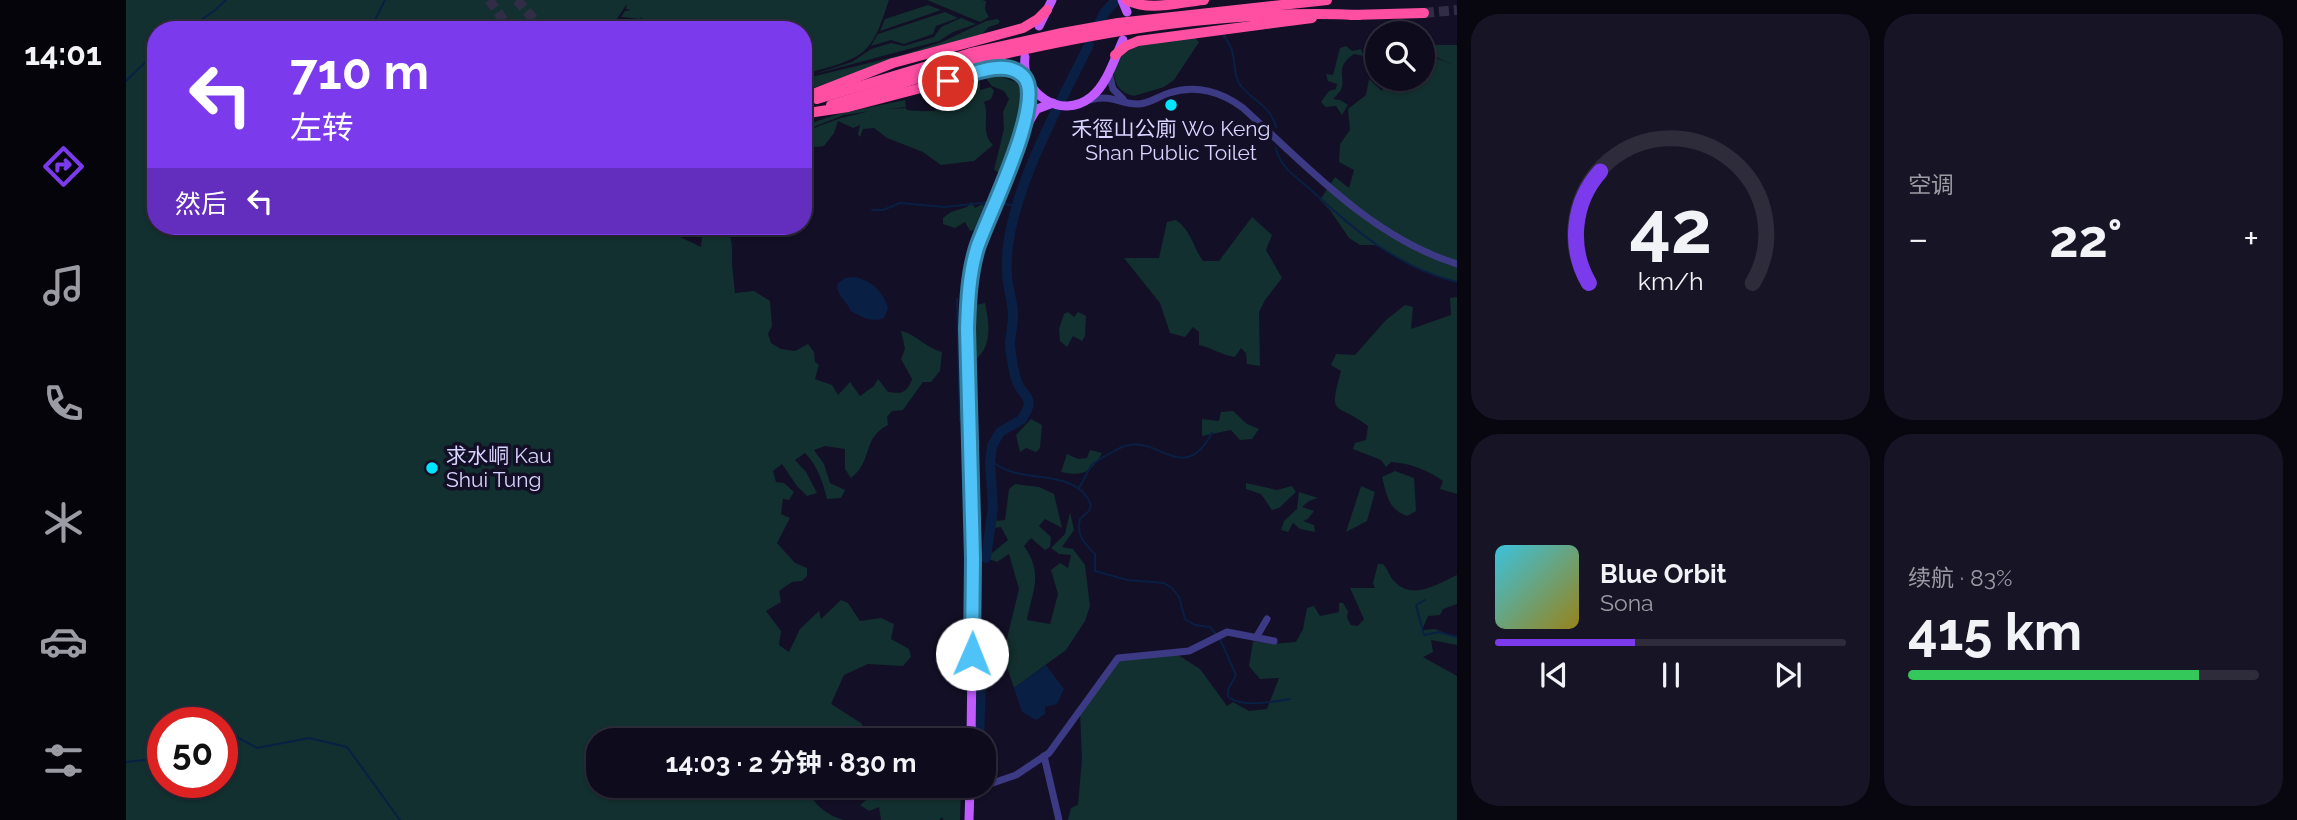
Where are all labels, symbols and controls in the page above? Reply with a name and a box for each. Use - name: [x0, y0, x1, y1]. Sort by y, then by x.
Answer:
- map controls: [1365, 21, 1435, 91]
- button: search: [1365, 21, 1435, 91]
- text: 14:01: [24, 35, 102, 72]
- text: 710 m: [290, 43, 429, 100]
- icon: left: [175, 49, 266, 140]
- pin: [918, 51, 978, 111]
- icon: arrive: [929, 62, 967, 100]
- marker: 禾徑山公廁 Wo Keng Shan Public Toilet: [1163, 97, 1179, 113]
- text: 左转: [290, 109, 354, 146]
- place label: 禾徑山公廁 Wo Keng Shan Public Toilet: [1071, 116, 1271, 165]
- icon: directions: [39, 142, 88, 191]
- text: 空调: [1908, 171, 1954, 198]
- icon: left: [241, 182, 279, 220]
- text: 42: [1629, 185, 1712, 270]
- text: 然后: [175, 189, 227, 219]
- text: 22°: [2049, 208, 2122, 269]
- text: −: [1908, 216, 1928, 261]
- text: +: [2243, 216, 2259, 261]
- icon: music: [39, 261, 88, 310]
- text: km/h: [1638, 266, 1703, 296]
- icon: phone: [39, 379, 88, 428]
- place label: 求水峒 Kau Shui Tung: [446, 443, 552, 492]
- marker: 求水峒 Kau Shui Tung: [424, 460, 440, 476]
- icon: climate: [39, 498, 88, 547]
- text: Blue Orbit: [1600, 559, 1727, 589]
- text: 续航 · 83%: [1908, 564, 2012, 591]
- text: Sona: [1600, 589, 1654, 616]
- text: 415 km: [1908, 601, 2082, 662]
- icon: car: [39, 617, 88, 666]
- position arrow: [935, 617, 1009, 691]
- icon: previous: [1535, 656, 1573, 694]
- icon: pause: [1652, 656, 1690, 694]
- icon: next: [1769, 656, 1807, 694]
- speed limit sign: 50: [147, 707, 238, 798]
- icon: filters: [39, 736, 88, 785]
- text: 14:03 · 2 分钟 · 830 m: [666, 748, 916, 778]

